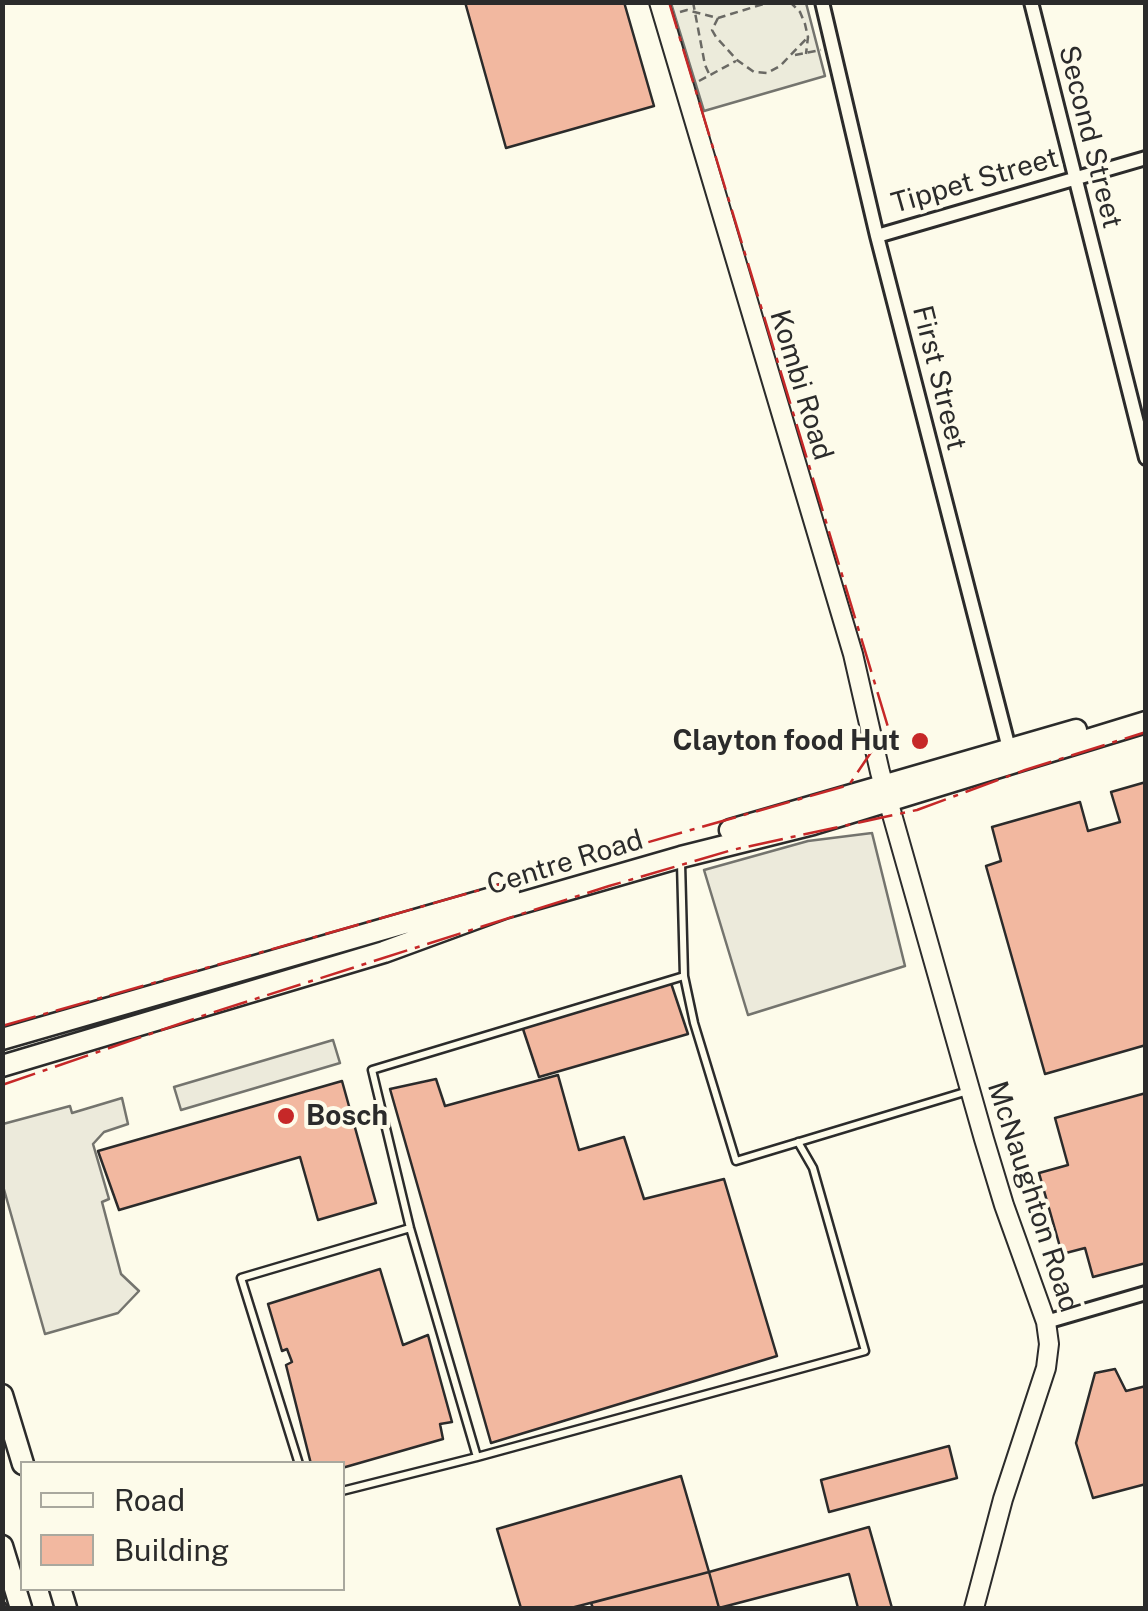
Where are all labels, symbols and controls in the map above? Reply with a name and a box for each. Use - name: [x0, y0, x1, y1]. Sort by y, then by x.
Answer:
- street label: Second Street: [1051, 42, 1129, 232]
- street label: Tippet Street: [888, 141, 1062, 221]
- street label: First Street: [905, 302, 973, 454]
- street label: Kombi Road: [762, 306, 840, 464]
- place label: Clayton food Hut: [672, 724, 900, 758]
- marker: Clayton food Hut: [909, 730, 931, 752]
- street label: Centre Road: [483, 823, 647, 903]
- street label: McNaughton Road: [980, 1077, 1086, 1317]
- place label: Bosch: [306, 1099, 388, 1133]
- marker: Bosch: [275, 1105, 297, 1127]
- legend: [20, 1461, 345, 1591]
- text: Road: [114, 1482, 185, 1518]
- text: Building: [114, 1532, 229, 1568]

